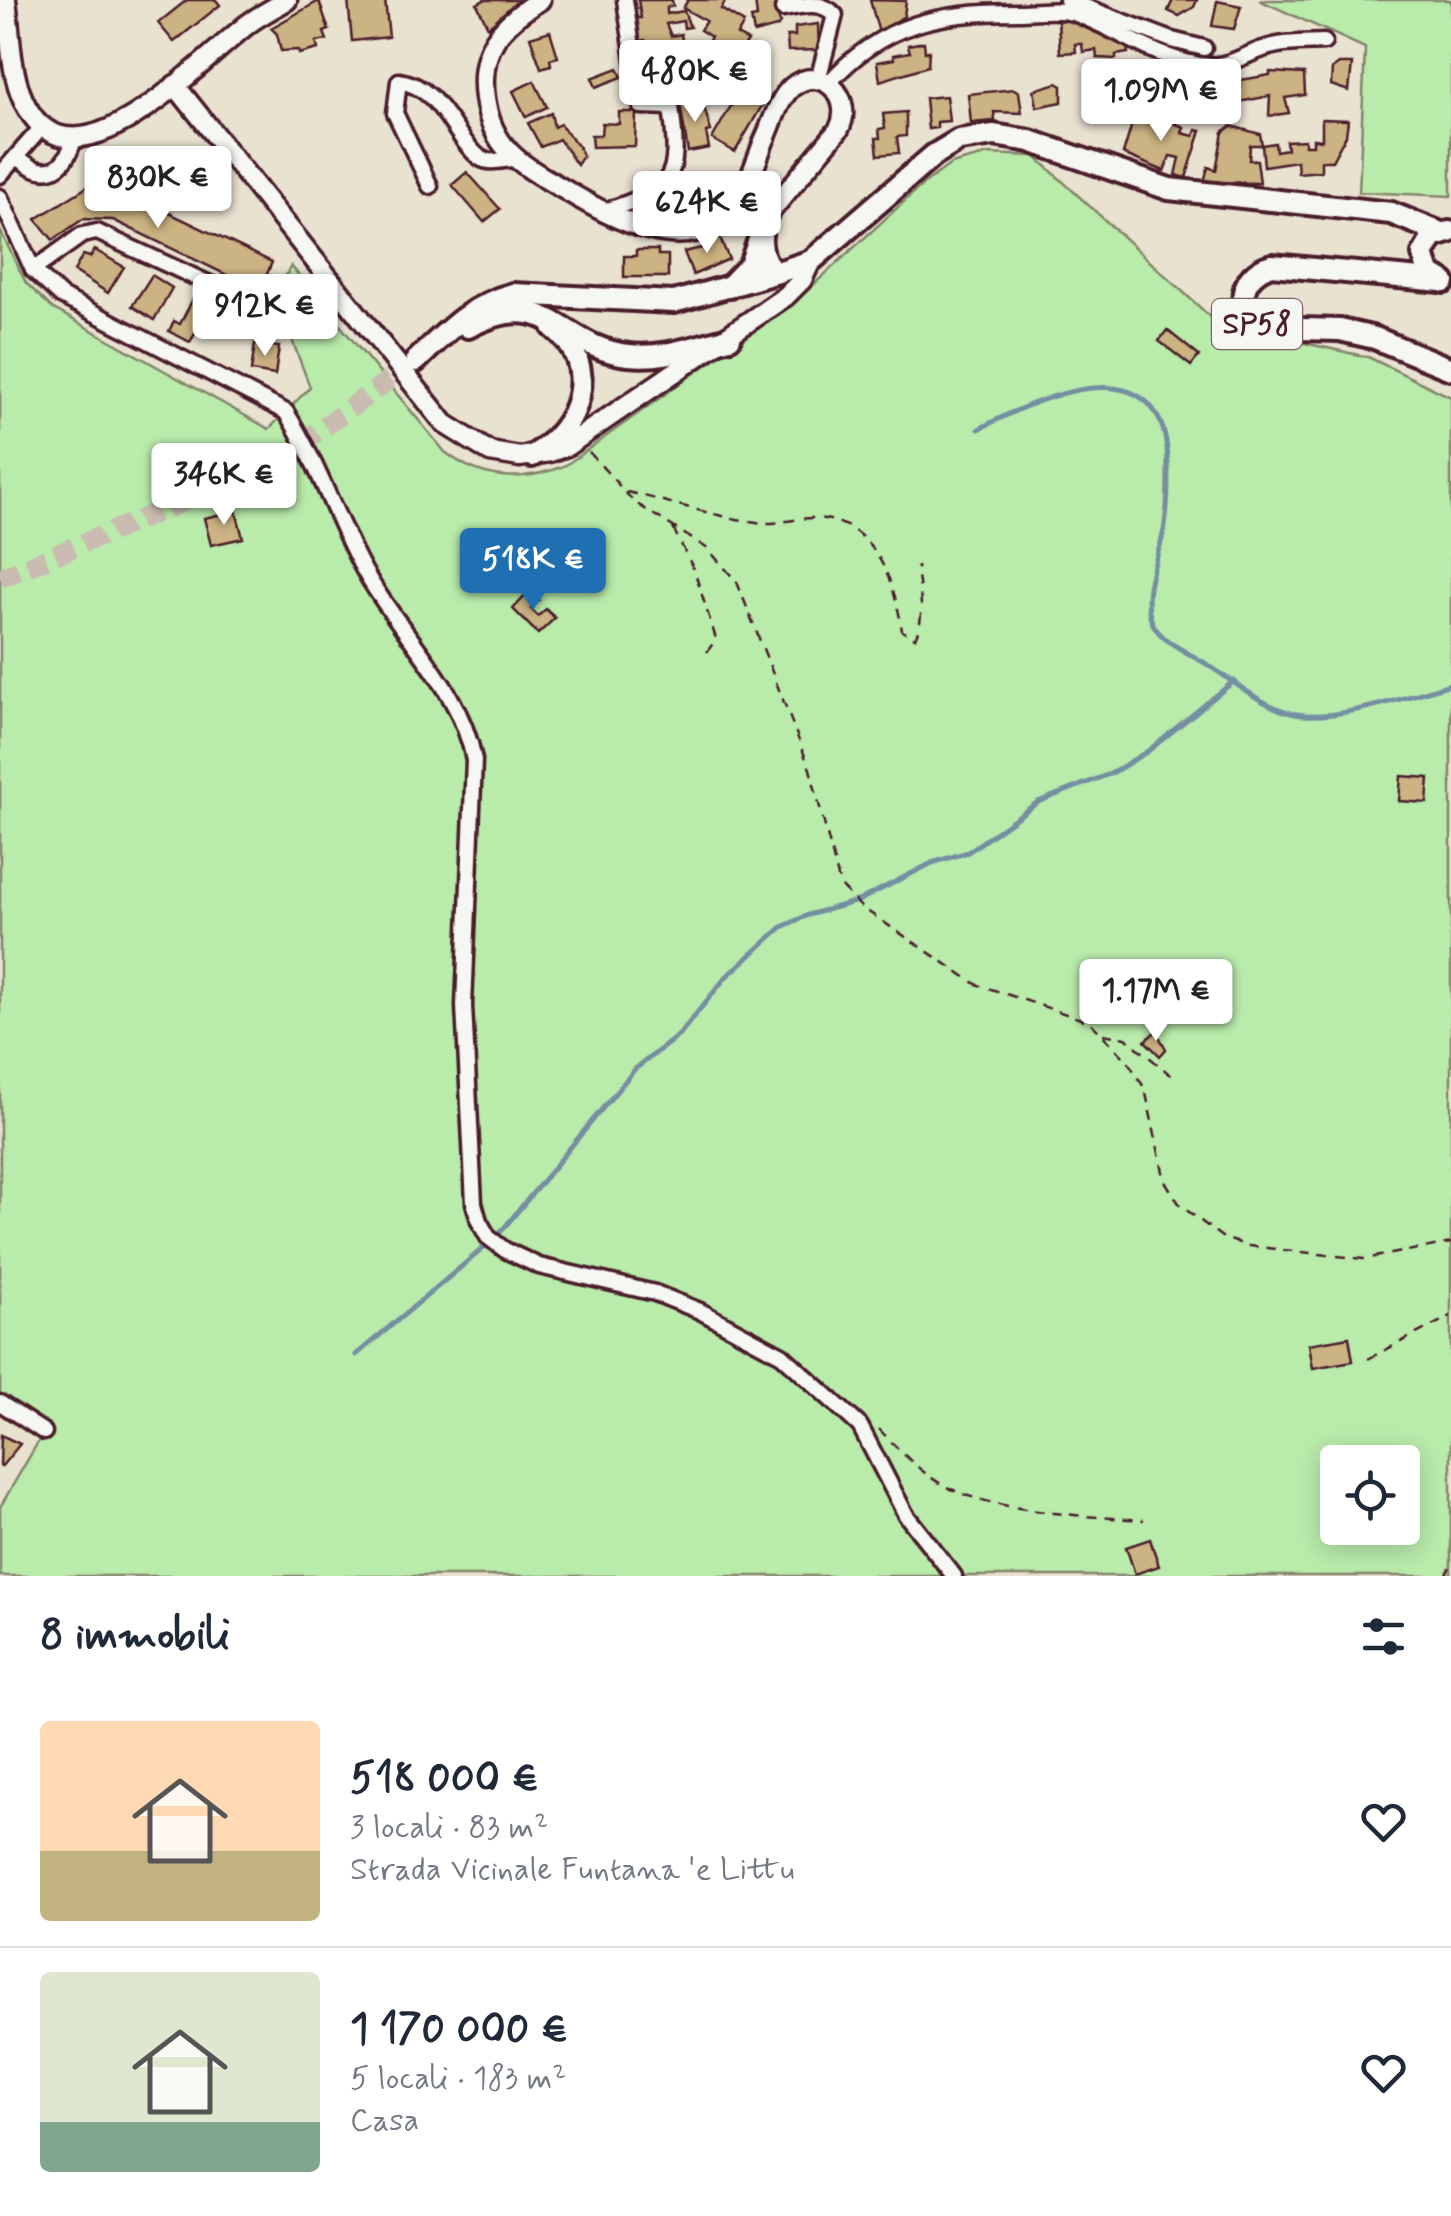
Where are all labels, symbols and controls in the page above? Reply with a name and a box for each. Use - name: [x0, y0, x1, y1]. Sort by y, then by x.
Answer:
- pin: 480K €: [614, 40, 776, 125]
- text: 480K €: [641, 51, 749, 93]
- pin: 1.09M €: [1069, 59, 1253, 144]
- text: 1.09M €: [1103, 70, 1219, 112]
- pin: 830K €: [77, 146, 239, 231]
- text: 830K €: [106, 157, 210, 199]
- pin: 624K €: [626, 171, 788, 256]
- text: 624K €: [655, 182, 759, 224]
- pin: 912K €: [184, 274, 346, 359]
- text: 912K €: [215, 285, 315, 327]
- road number: SP58: [1212, 299, 1302, 349]
- pin: 346K €: [143, 443, 305, 528]
- text: 346K €: [173, 454, 275, 496]
- pin: 518K €: [452, 528, 614, 613]
- text: 518K €: [482, 539, 584, 581]
- pin: 1.17M €: [1064, 959, 1248, 1044]
- text: 1.17M €: [1101, 970, 1211, 1012]
- map controls: [1320, 1445, 1420, 1545]
- button: locate: [1320, 1445, 1420, 1545]
- text: 8 immobili: [40, 1609, 230, 1664]
- icon: filters: [1356, 1609, 1411, 1664]
- text: 518 000 €: [350, 1752, 539, 1807]
- icon: home: [120, 1761, 240, 1881]
- icon: heart: [1356, 1794, 1411, 1849]
- text: 3 locali · 83 m²: [350, 1807, 548, 1849]
- text: Strada Vicinale Funtana 'e Littu: [350, 1849, 794, 1891]
- text: 1 170 000 €: [350, 2003, 568, 2058]
- icon: home: [120, 2012, 240, 2132]
- icon: heart: [1356, 2045, 1411, 2100]
- text: 5 locali · 183 m²: [350, 2058, 566, 2100]
- text: Casa: [350, 2100, 419, 2142]

